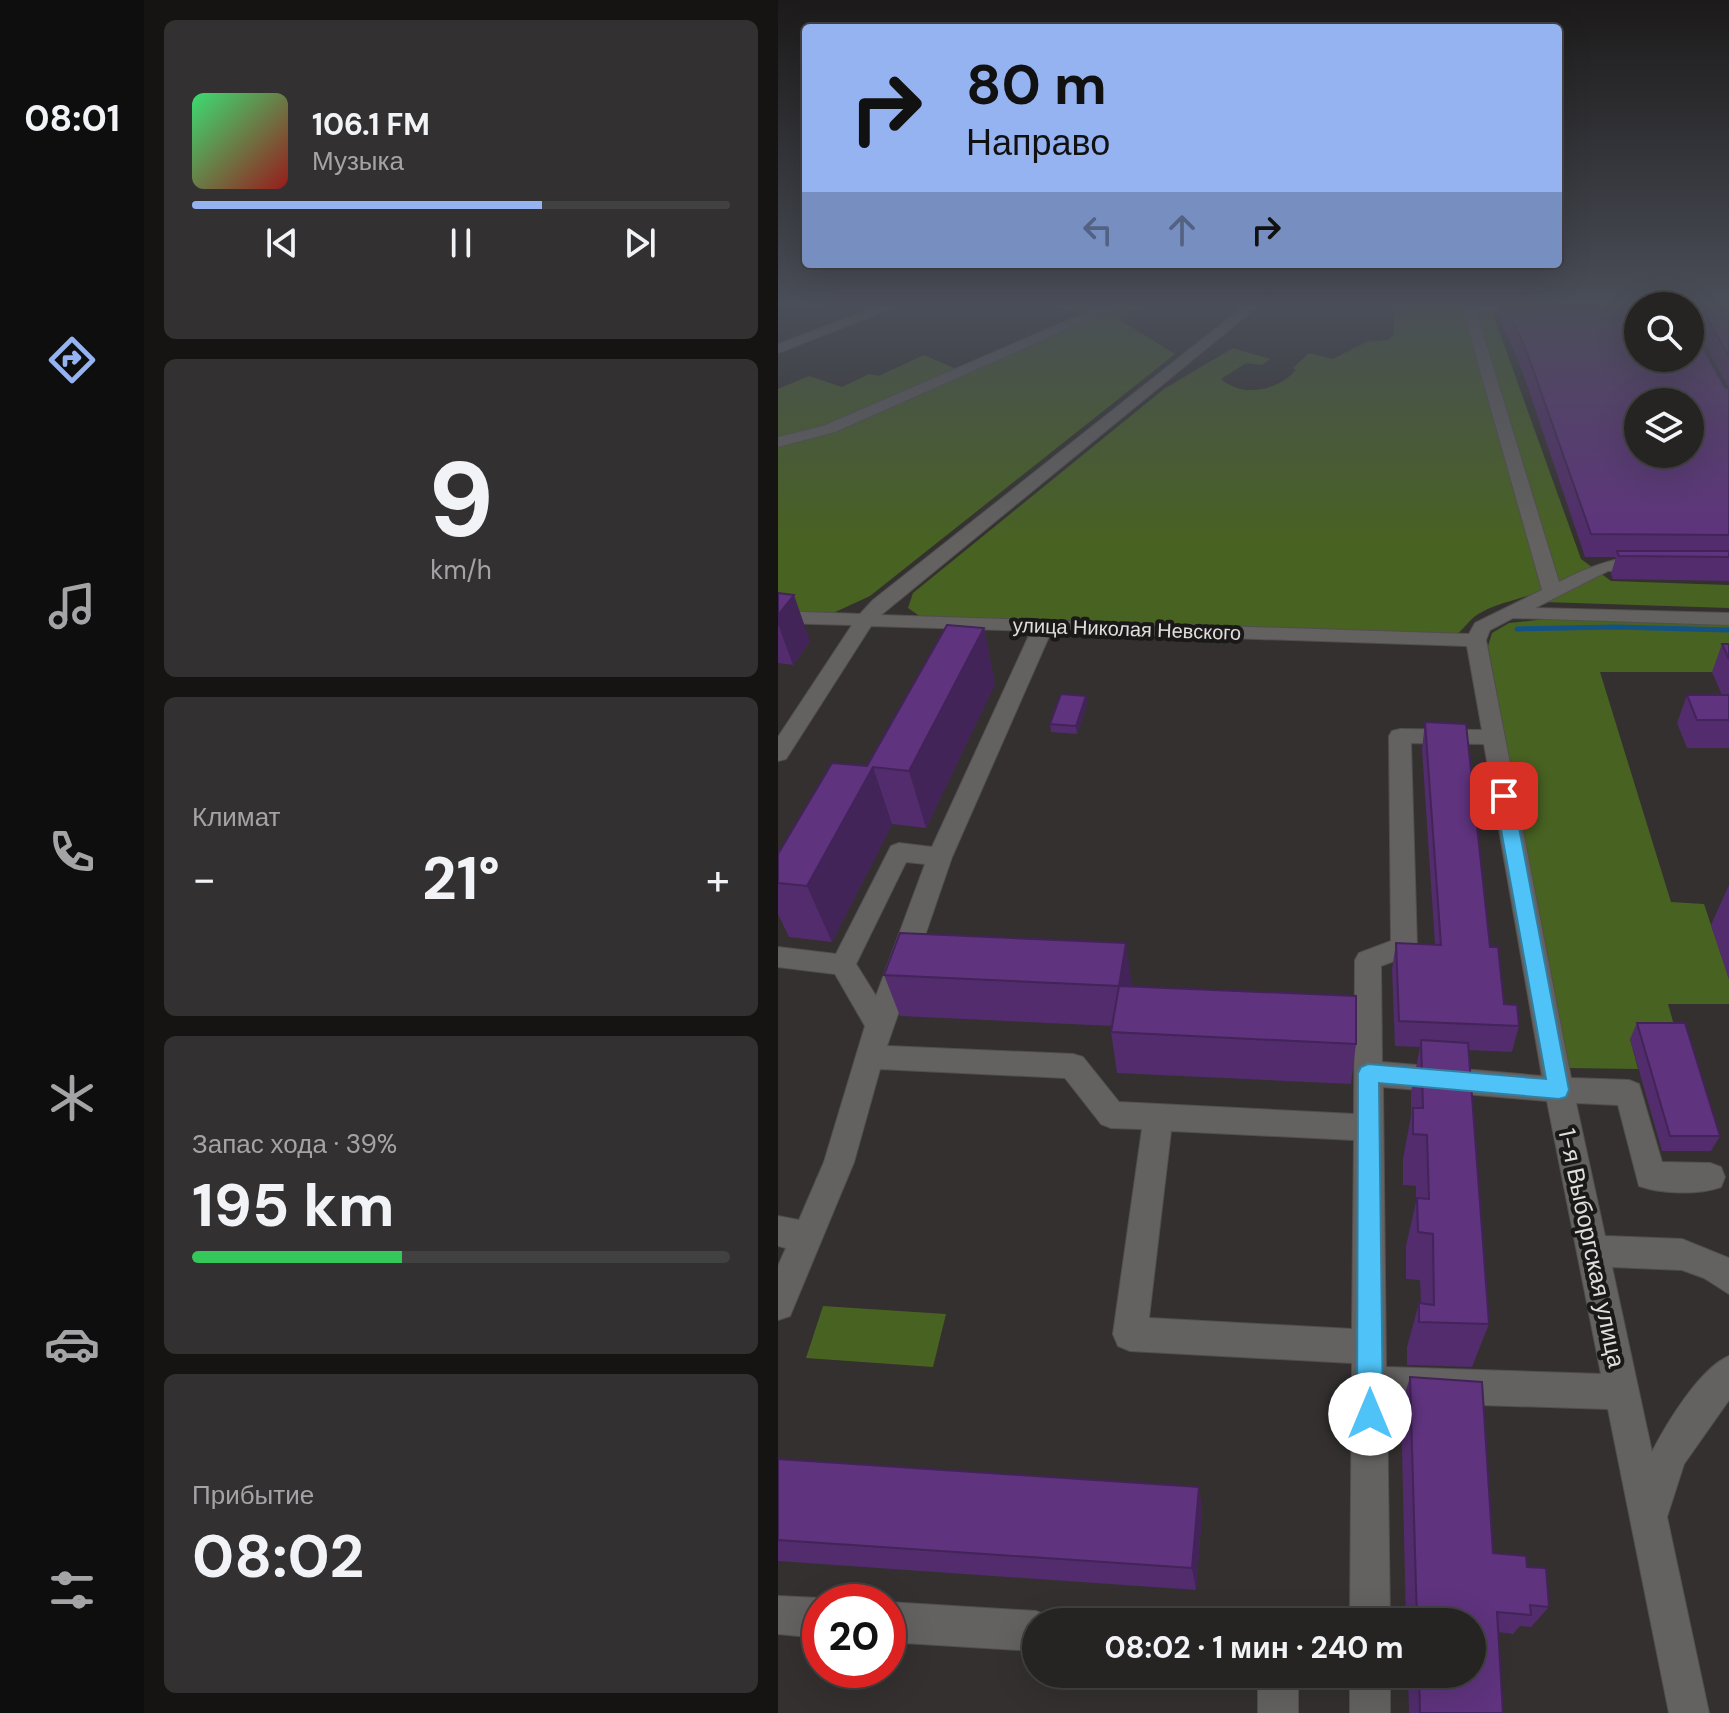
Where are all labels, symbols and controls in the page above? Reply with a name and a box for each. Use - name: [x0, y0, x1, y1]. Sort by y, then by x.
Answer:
- text: 80 m: [966, 48, 1107, 121]
- icon: right: [834, 56, 938, 160]
- text: 08:01: [24, 95, 120, 142]
- text: 106.1 FM: [312, 105, 430, 144]
- text: Направо: [966, 119, 1110, 166]
- text: Музыка: [312, 144, 404, 178]
- icon: left: [1076, 208, 1120, 252]
- icon: ahead: [1160, 208, 1204, 252]
- icon: right: [1244, 208, 1288, 252]
- icon: previous: [260, 221, 304, 265]
- icon: pause: [439, 221, 483, 265]
- icon: next: [618, 221, 662, 265]
- map controls: [1624, 292, 1704, 468]
- button: search: [1624, 292, 1704, 372]
- icon: directions: [44, 332, 100, 388]
- button: layers: [1624, 388, 1704, 468]
- text: 9: [428, 433, 494, 568]
- text: km/h: [430, 553, 492, 587]
- icon: music: [44, 578, 100, 634]
- street label: улица Николая Невского: [1012, 612, 1242, 646]
- pin: [1470, 762, 1538, 830]
- icon: arrive: [1482, 774, 1526, 818]
- text: Климат: [192, 800, 281, 834]
- icon: phone: [44, 824, 100, 880]
- text: 21°: [422, 839, 500, 918]
- text: −: [192, 850, 216, 908]
- text: +: [706, 850, 730, 908]
- icon: climate: [44, 1070, 100, 1126]
- street label: 1-я Выборгская улица: [1552, 1126, 1633, 1371]
- text: Запас хода · 39%: [192, 1127, 397, 1161]
- text: 195 km: [192, 1166, 395, 1245]
- icon: car: [44, 1316, 100, 1372]
- position arrow: [1328, 1372, 1412, 1456]
- text: Прибытие: [192, 1478, 314, 1512]
- text: 08:02: [192, 1517, 364, 1596]
- icon: filters: [44, 1562, 100, 1618]
- speed limit sign: 20: [802, 1584, 906, 1688]
- text: 08:02 · 1 мин · 240 m: [1104, 1628, 1404, 1667]

